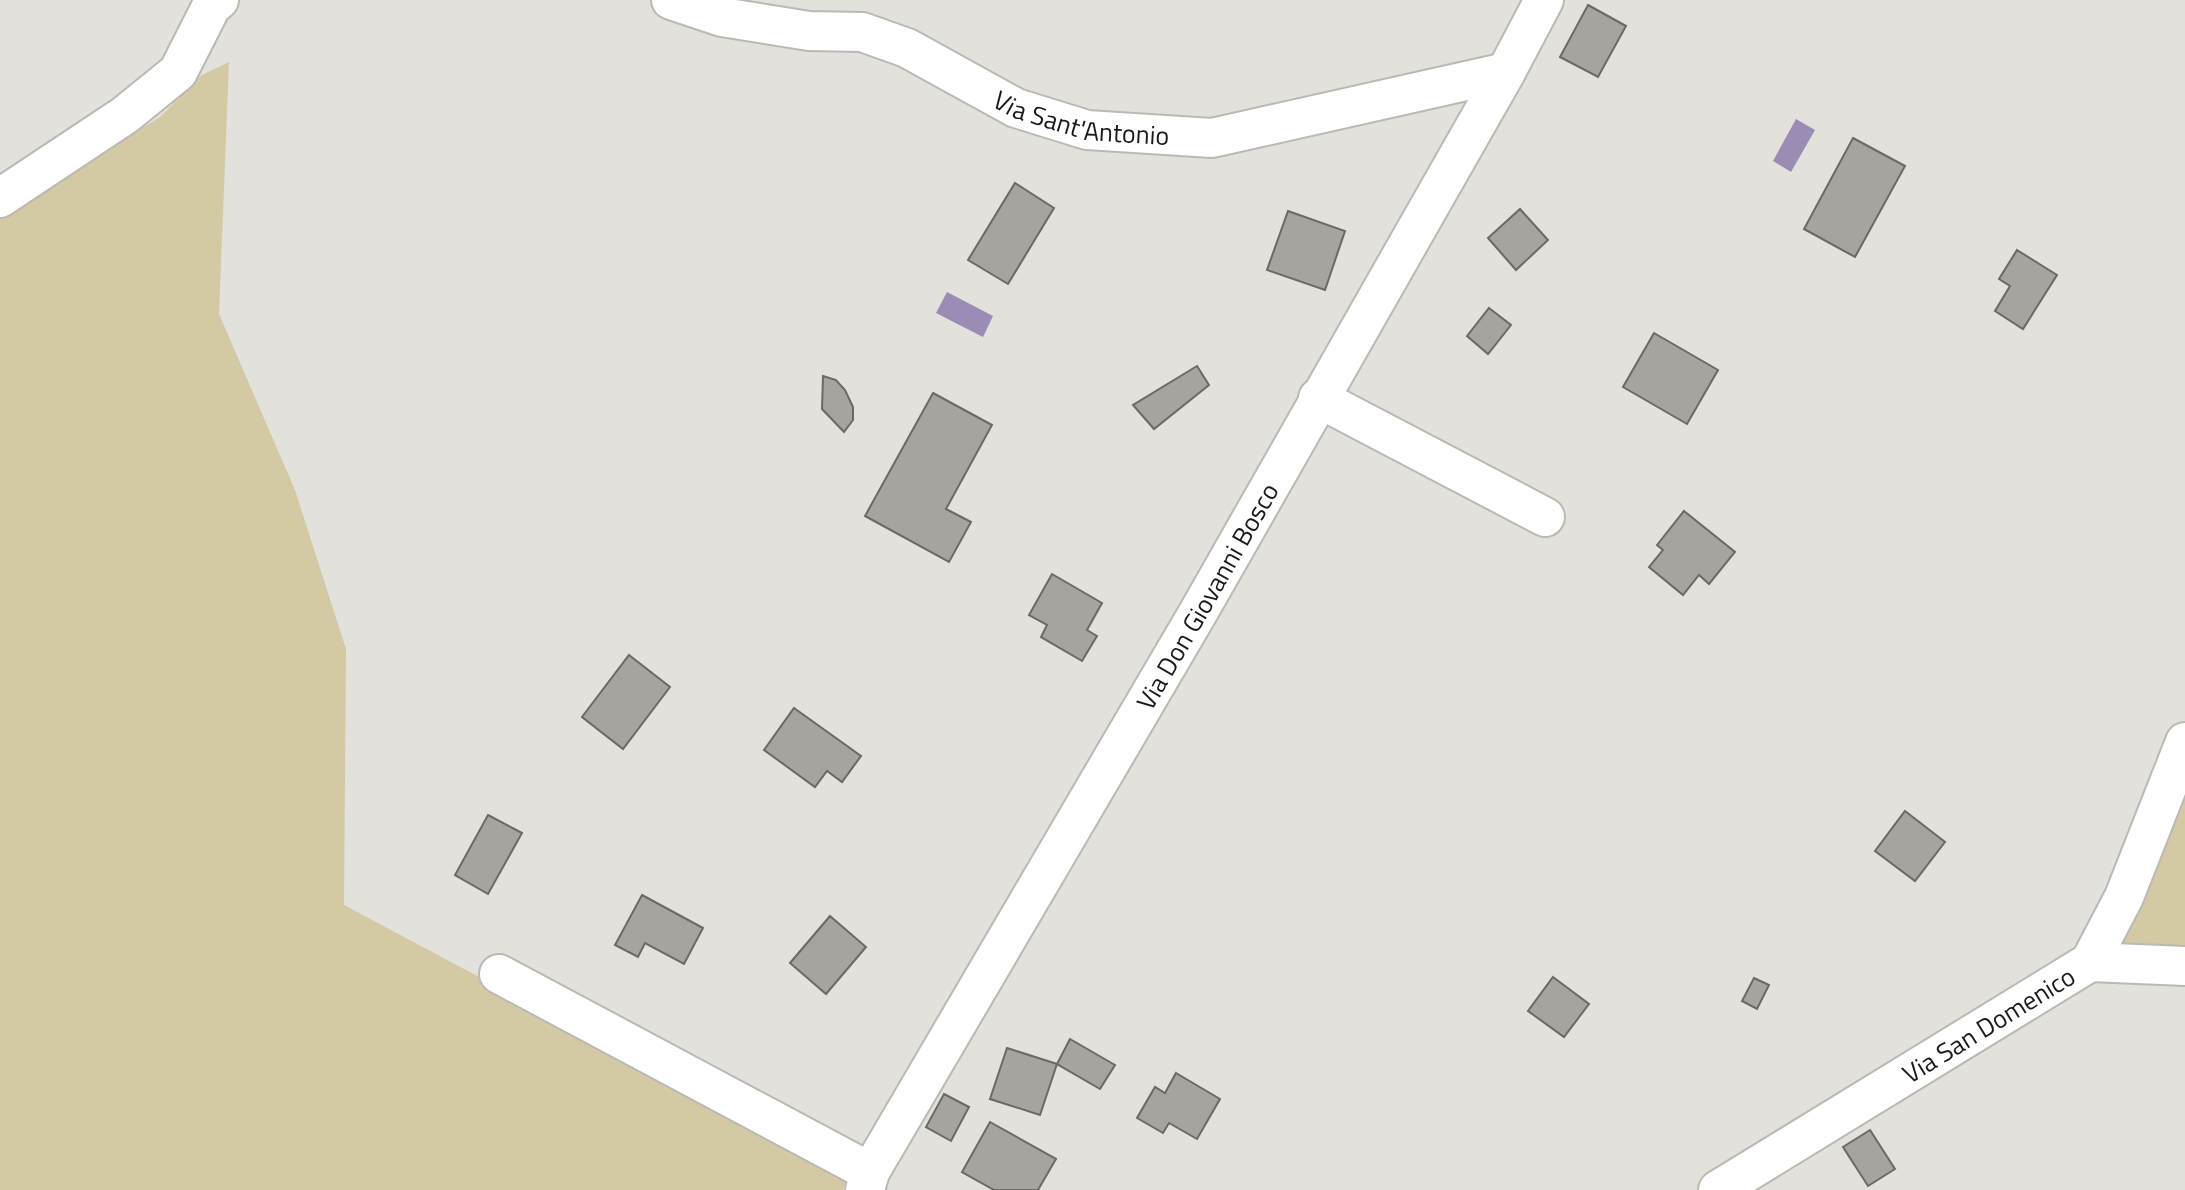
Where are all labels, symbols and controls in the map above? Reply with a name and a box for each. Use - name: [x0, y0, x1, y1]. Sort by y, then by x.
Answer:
- street label: Via Sant'Antonio: [987, 80, 1171, 155]
- street label: Via Don Giovanni Bosco: [1126, 475, 1288, 717]
- street label: Via San Domenico: [1894, 956, 2082, 1092]

